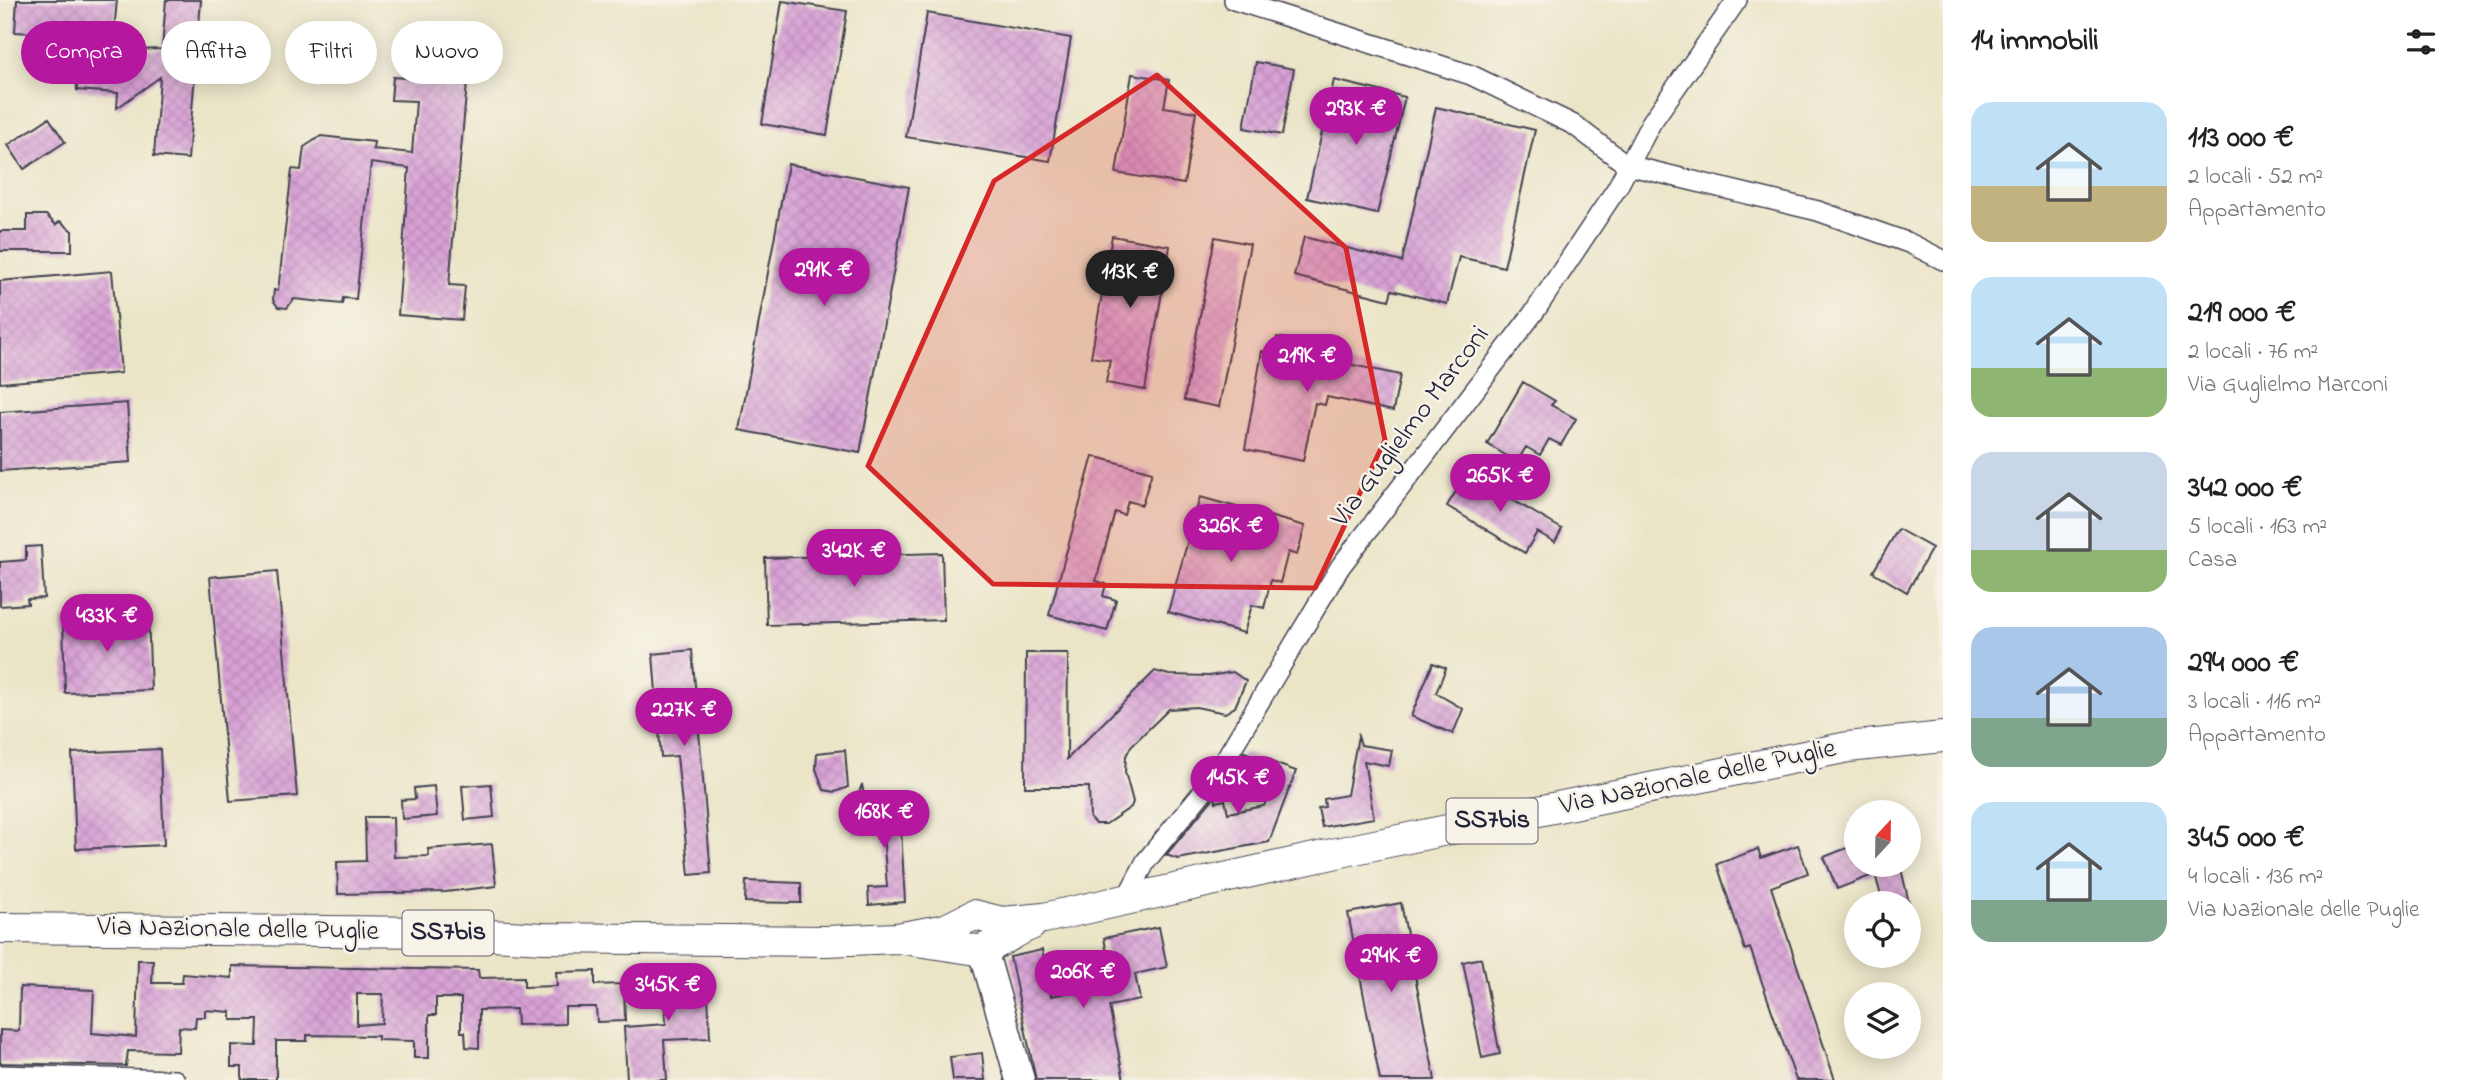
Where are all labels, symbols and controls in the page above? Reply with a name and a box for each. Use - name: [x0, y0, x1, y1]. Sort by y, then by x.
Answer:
- text: 14 immobili: [1971, 20, 2099, 64]
- chip: Compra: [21, 21, 147, 84]
- chip: Affitta: [161, 21, 271, 84]
- chip: Filtri: [285, 21, 377, 84]
- chip: Nuovo: [391, 21, 503, 84]
- icon: filters: [2402, 23, 2440, 61]
- pin: 293K €: [1299, 88, 1413, 147]
- text: 293K €: [1326, 93, 1386, 126]
- text: 113 000 €: [2188, 117, 2294, 161]
- icon: home: [2027, 130, 2111, 214]
- text: 2 locali · 52 m²: [2188, 161, 2323, 194]
- text: Appartamento: [2188, 194, 2326, 227]
- pin: 291K €: [767, 248, 881, 308]
- pin: 113K €: [1073, 250, 1187, 310]
- text: 291K €: [795, 254, 853, 287]
- text: 113K €: [1101, 256, 1159, 289]
- text: 219 000 €: [2188, 292, 2296, 336]
- icon: home: [2027, 305, 2111, 389]
- street label: Via Guglielmo Marconi: [1321, 317, 1501, 537]
- pin: 219K €: [1250, 334, 1364, 394]
- text: 2 locali · 76 m²: [2188, 336, 2318, 369]
- text: 219K €: [1278, 340, 1336, 373]
- text: Via Guglielmo Marconi: [2188, 369, 2388, 402]
- pin: 265K €: [1443, 454, 1557, 514]
- text: 265K €: [1466, 460, 1534, 493]
- text: 342 000 €: [2188, 467, 2302, 511]
- icon: home: [2027, 480, 2111, 564]
- pin: 326K €: [1174, 504, 1288, 564]
- text: 326K €: [1199, 510, 1263, 543]
- text: 5 locali · 163 m²: [2188, 511, 2327, 544]
- pin: 342K €: [797, 530, 911, 589]
- text: 342K €: [822, 535, 886, 568]
- text: Casa: [2188, 544, 2237, 577]
- pin: 433K €: [50, 594, 164, 654]
- text: 433K €: [76, 600, 138, 633]
- text: 294 000 €: [2188, 642, 2299, 686]
- icon: home: [2027, 655, 2111, 739]
- text: 3 locali · 116 m²: [2188, 686, 2321, 719]
- pin: 227K €: [627, 688, 741, 748]
- text: 227K €: [651, 694, 717, 727]
- text: Appartamento: [2188, 719, 2326, 752]
- street label: Via Nazionale delle Puglie: [1555, 729, 1840, 828]
- pin: 145K €: [1181, 756, 1295, 816]
- text: 145K €: [1207, 762, 1269, 795]
- pin: 168K €: [827, 790, 941, 850]
- text: 168K €: [855, 796, 914, 829]
- road number: SS7bis: [1446, 799, 1538, 844]
- north arrow: [1844, 800, 1922, 877]
- map controls: [1844, 800, 1921, 1059]
- text: 345 000 €: [2188, 817, 2305, 861]
- icon: home: [2027, 830, 2111, 914]
- text: 4 locali · 136 m²: [2188, 861, 2323, 894]
- button: locate: [1844, 891, 1921, 968]
- text: Via Nazionale delle Puglie: [2188, 894, 2419, 927]
- street label: Via Nazionale delle Puglie: [96, 907, 380, 953]
- road number: SS7bis: [402, 910, 494, 956]
- pin: 294K €: [1334, 934, 1448, 994]
- text: 294K €: [1361, 940, 1421, 973]
- pin: 206K €: [1026, 950, 1140, 1010]
- text: 206K €: [1051, 956, 1115, 989]
- pin: 345K €: [611, 964, 725, 1023]
- text: 345K €: [635, 969, 701, 1002]
- button: layers: [1844, 982, 1921, 1059]

